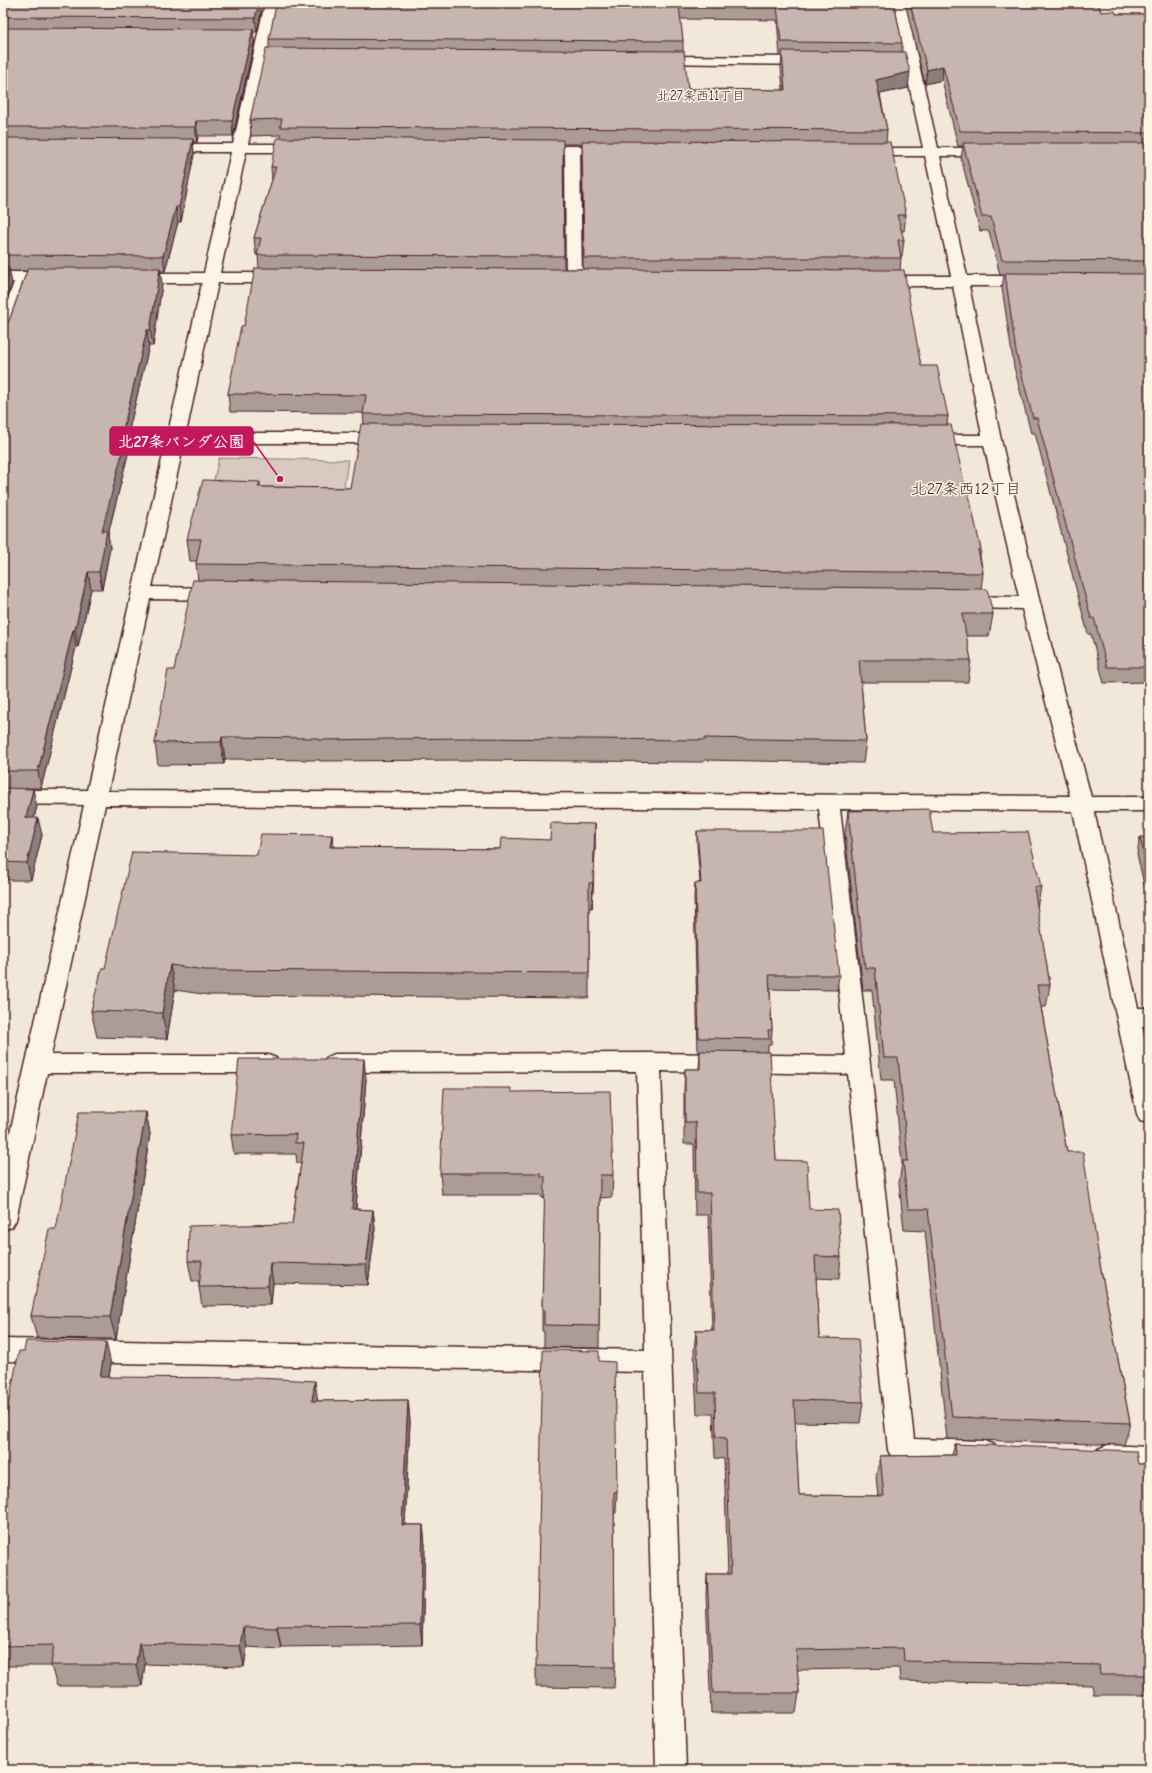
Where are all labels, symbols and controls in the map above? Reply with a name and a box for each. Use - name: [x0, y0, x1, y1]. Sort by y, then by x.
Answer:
- district label: 北27条西11丁目: [657, 88, 745, 103]
- callout: 北27条パンダ公園: [110, 427, 253, 455]
- text: 北27条パンダ公園: [117, 433, 245, 451]
- district label: 北27条西12丁目: [911, 480, 1021, 498]

